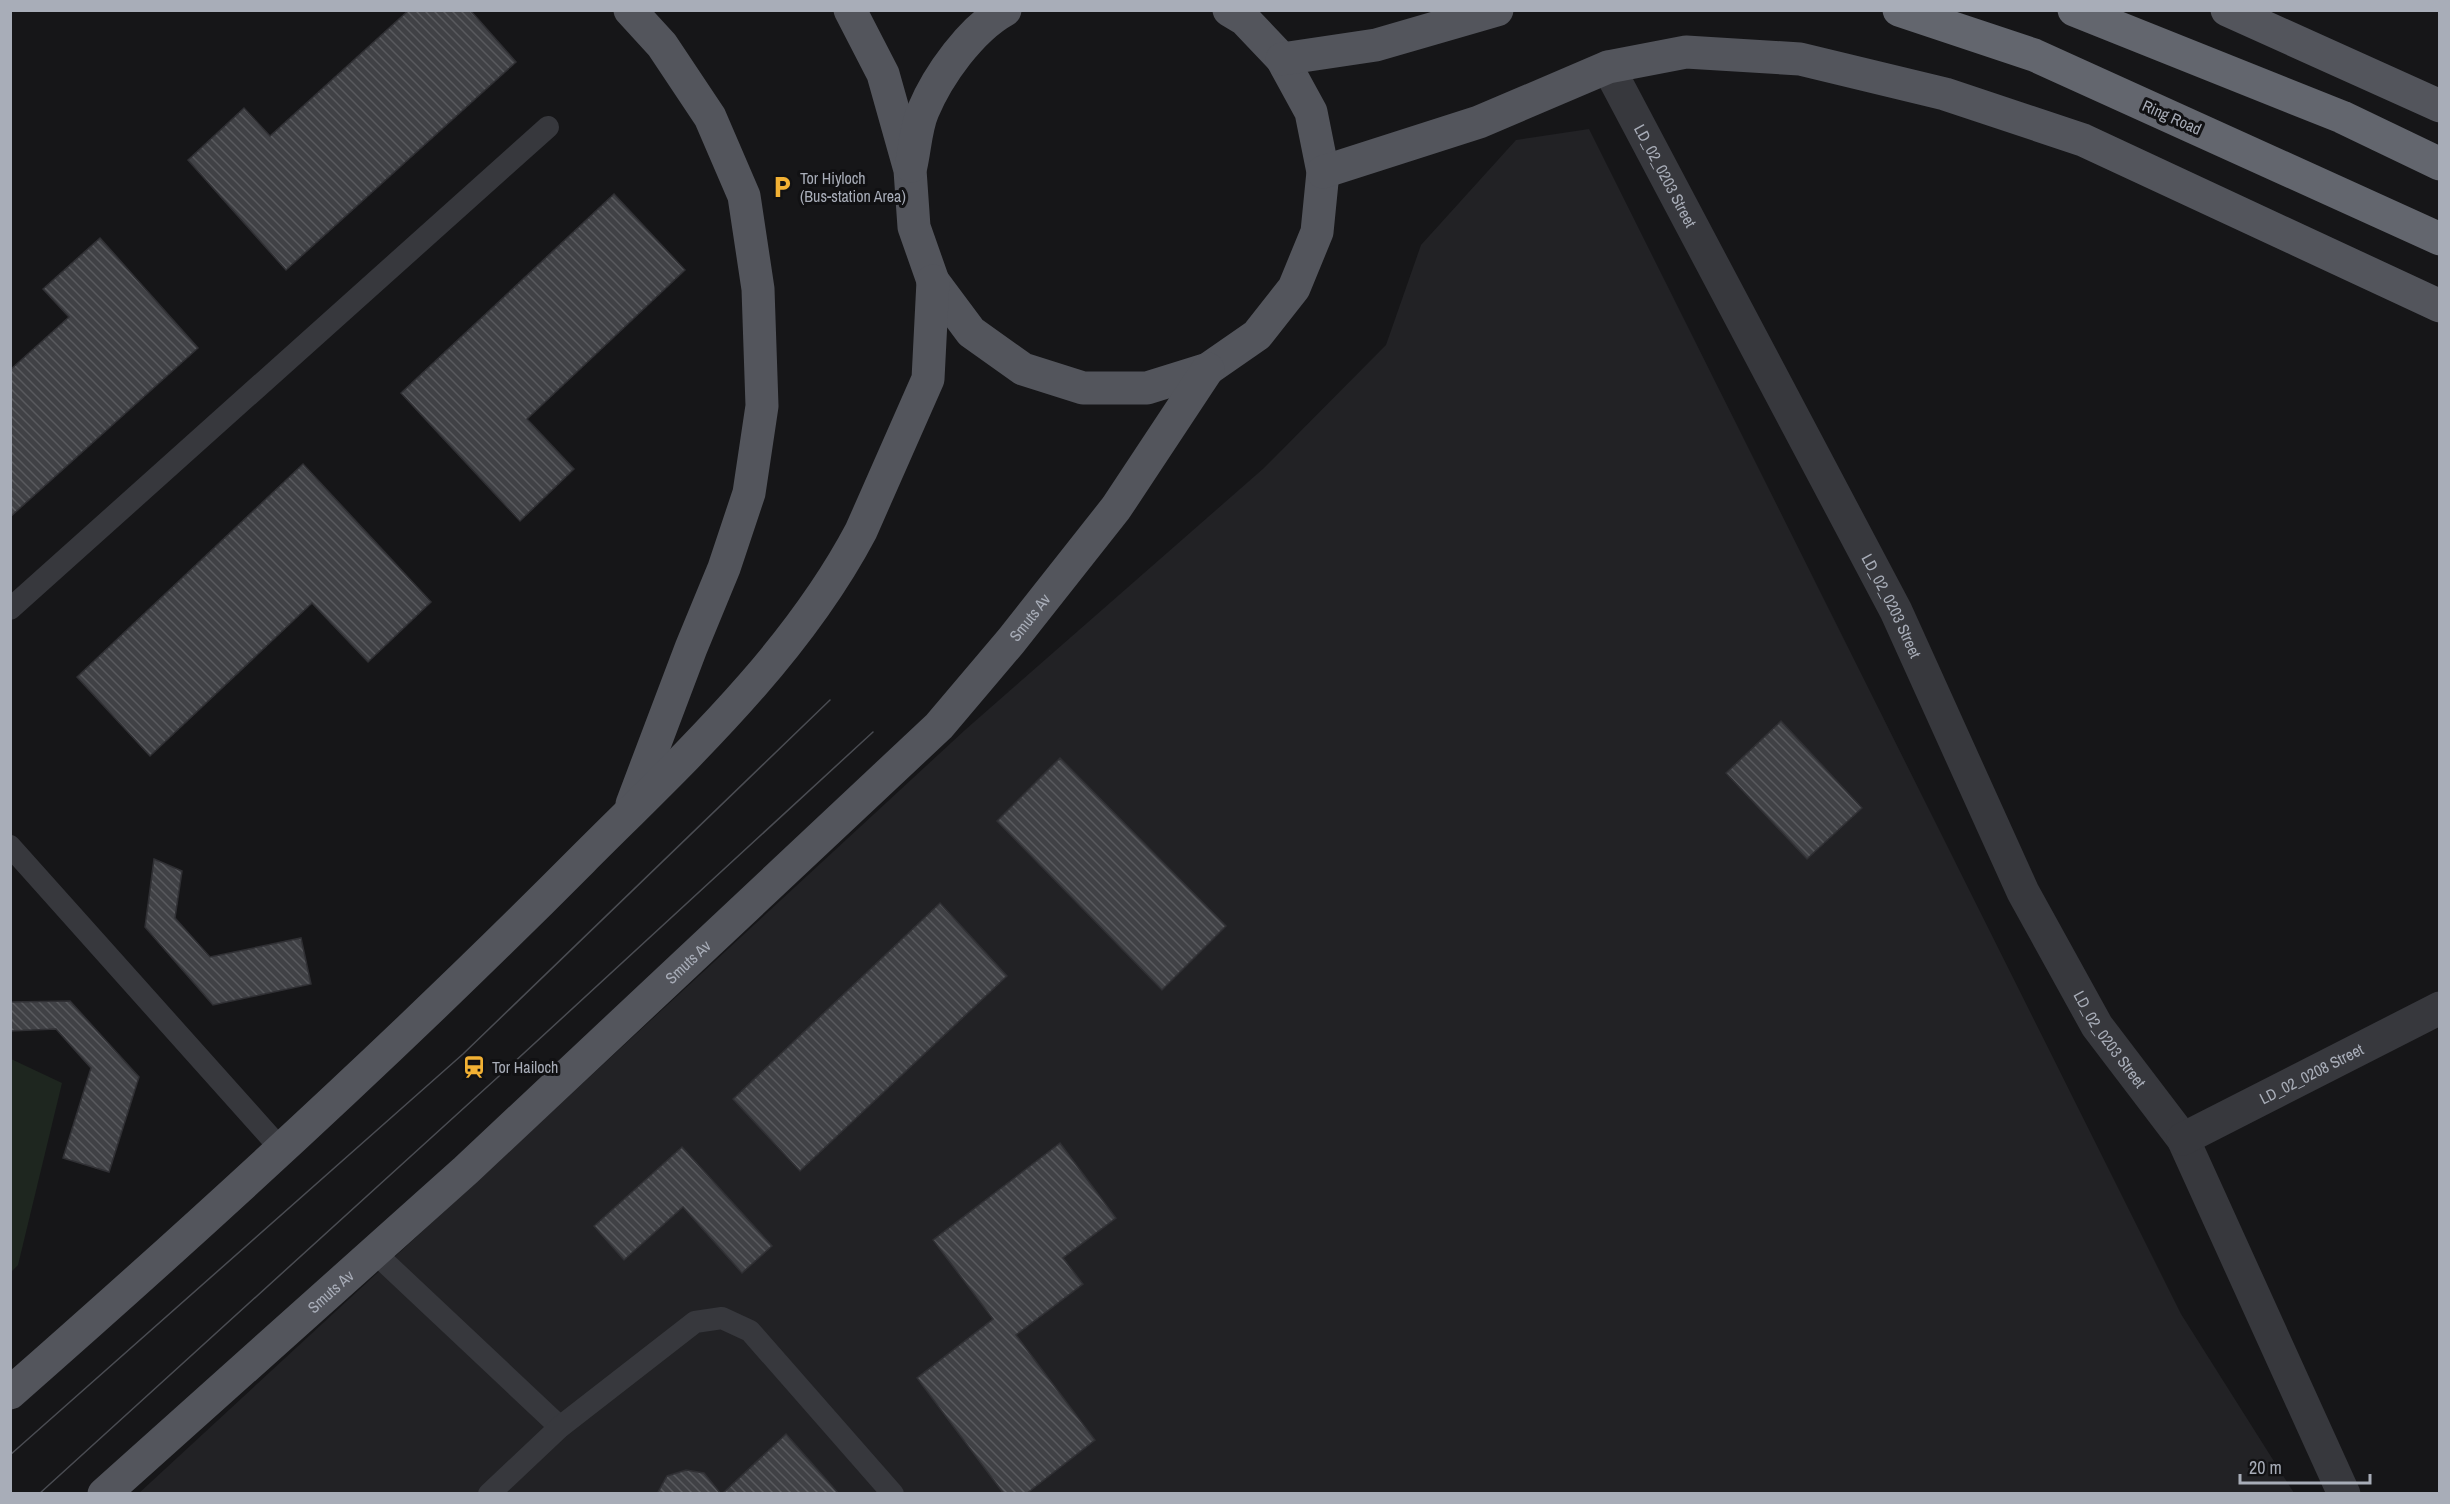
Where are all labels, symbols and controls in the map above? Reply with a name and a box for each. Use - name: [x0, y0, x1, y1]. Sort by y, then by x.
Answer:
- street label: Ring Road: [2139, 94, 2205, 140]
- street label: LD_02_0203 Street: [1629, 120, 1702, 231]
- place label: Tor Hiyloch (Bus-station Area): [800, 167, 906, 207]
- parking icon: Tor Hiyloch (Bus-station Area): [769, 174, 795, 200]
- street label: LD_02_0203 Street: [1857, 550, 1927, 662]
- street label: Smuts Av: [1004, 589, 1056, 646]
- street label: Smuts Av: [660, 935, 716, 989]
- street label: LD_02_0203 Street: [2069, 987, 2151, 1093]
- street label: LD_02_0208 Street: [2256, 1038, 2367, 1109]
- station icon: Tor Hailoch: [461, 1054, 487, 1080]
- place label: Tor Hailoch: [492, 1056, 558, 1078]
- street label: Smuts Av: [303, 1264, 359, 1318]
- scale bar: [2240, 1447, 2370, 1485]
- text: 20 m: [2249, 1455, 2282, 1480]

